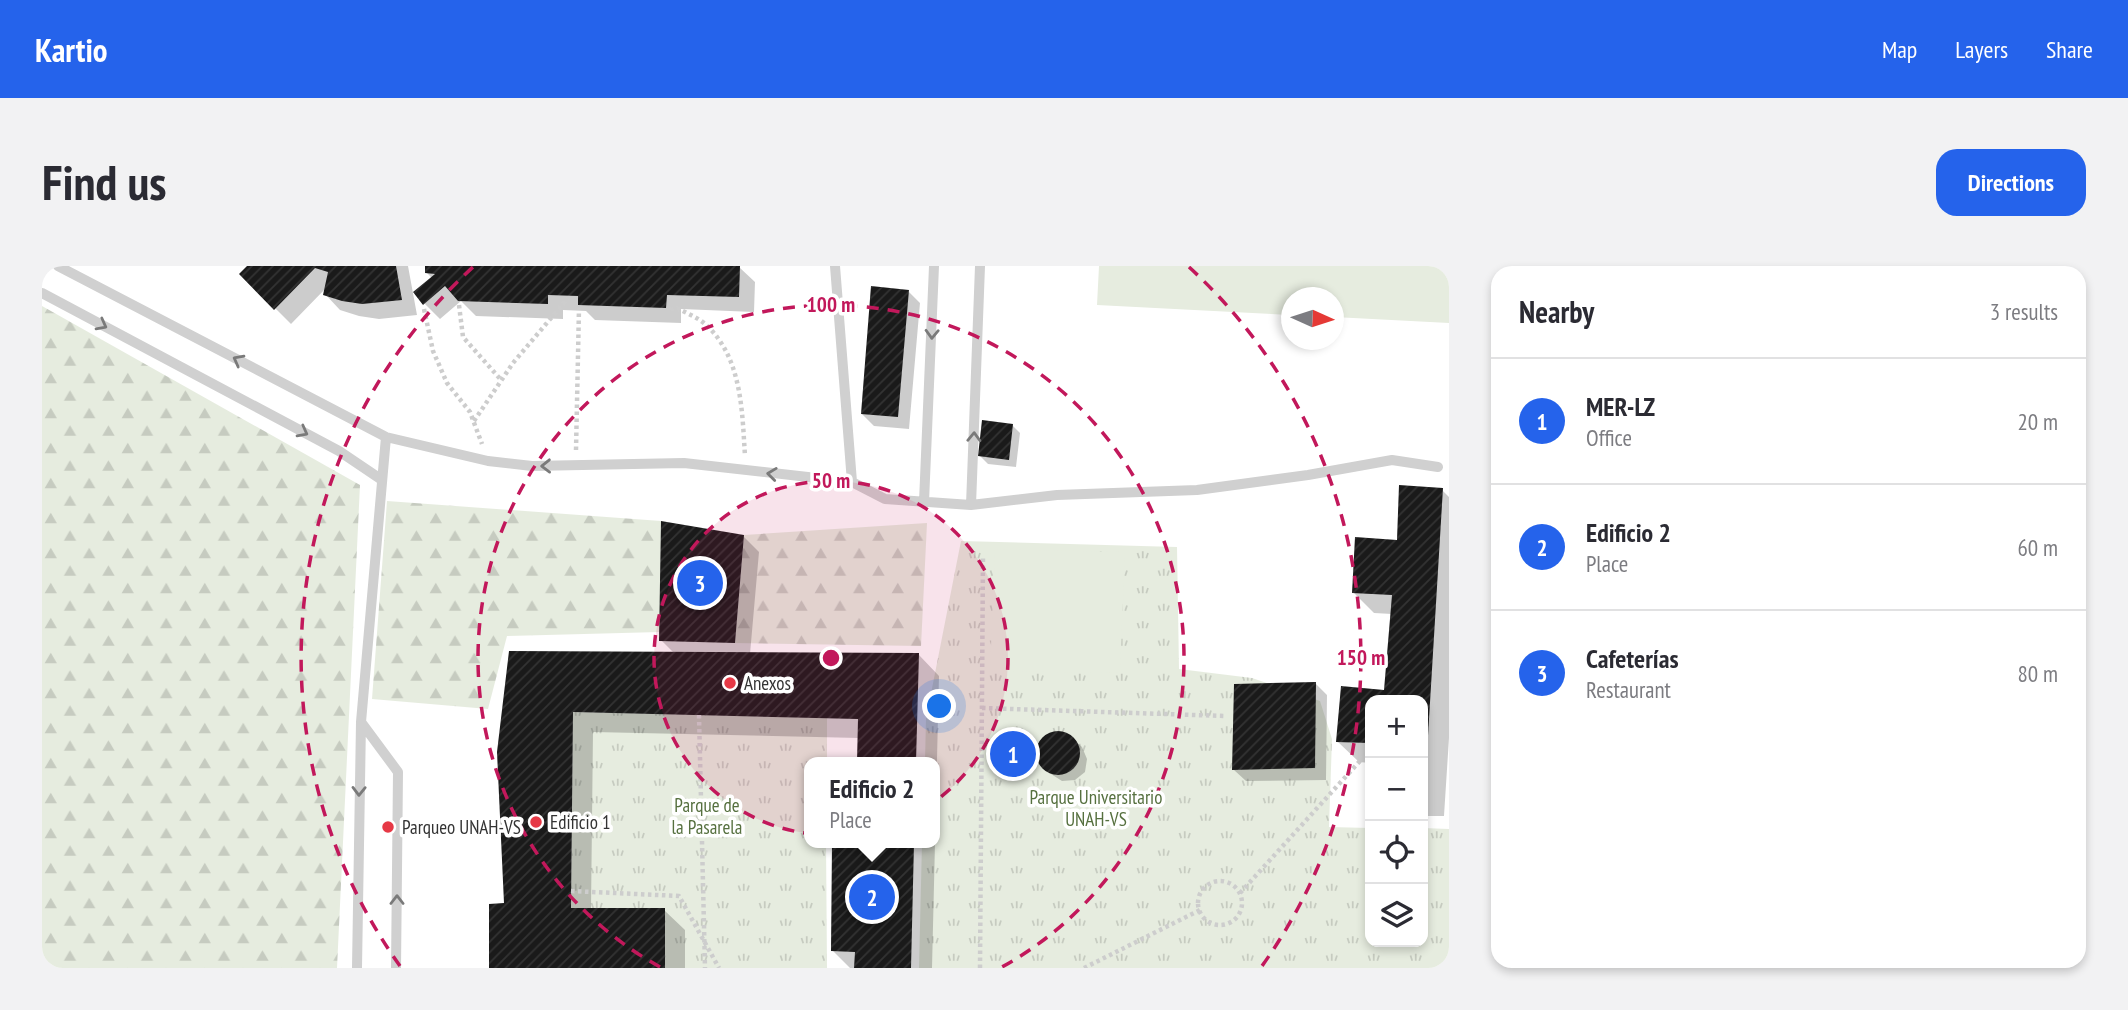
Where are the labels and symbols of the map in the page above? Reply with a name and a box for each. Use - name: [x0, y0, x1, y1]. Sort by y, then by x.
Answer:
- north arrow: [1281, 287, 1344, 350]
- text: 100 m: [807, 291, 855, 318]
- one-way arrow: [95, 317, 107, 330]
- one-way arrow: [924, 329, 939, 340]
- one-way arrow: [233, 355, 246, 368]
- one-way arrow: [296, 423, 308, 437]
- one-way arrow: [966, 431, 981, 442]
- one-way arrow: [540, 458, 551, 473]
- one-way arrow: [767, 466, 778, 481]
- text: 50 m: [812, 467, 850, 494]
- pin: 3: [677, 557, 723, 609]
- text: 150 m: [1337, 644, 1385, 671]
- centre of rings: [819, 646, 843, 670]
- place label: Anexos: [744, 671, 791, 695]
- marker: Anexos: [722, 675, 738, 691]
- your location: [922, 689, 956, 723]
- pin: 1: [990, 728, 1036, 780]
- park label: Parque Universitario UNAH-VS: [1030, 785, 1162, 831]
- one-way arrow: [351, 786, 367, 796]
- park label: Parque de la Pasarela: [672, 793, 742, 839]
- place label: Edificio 1: [550, 810, 610, 834]
- marker: Edificio 1: [528, 814, 544, 830]
- place label: Parqueo UNAH-VS: [402, 815, 521, 839]
- marker: Parqueo UNAH-VS: [380, 819, 396, 835]
- pin: 2: [849, 871, 895, 923]
- one-way arrow: [389, 894, 405, 905]

